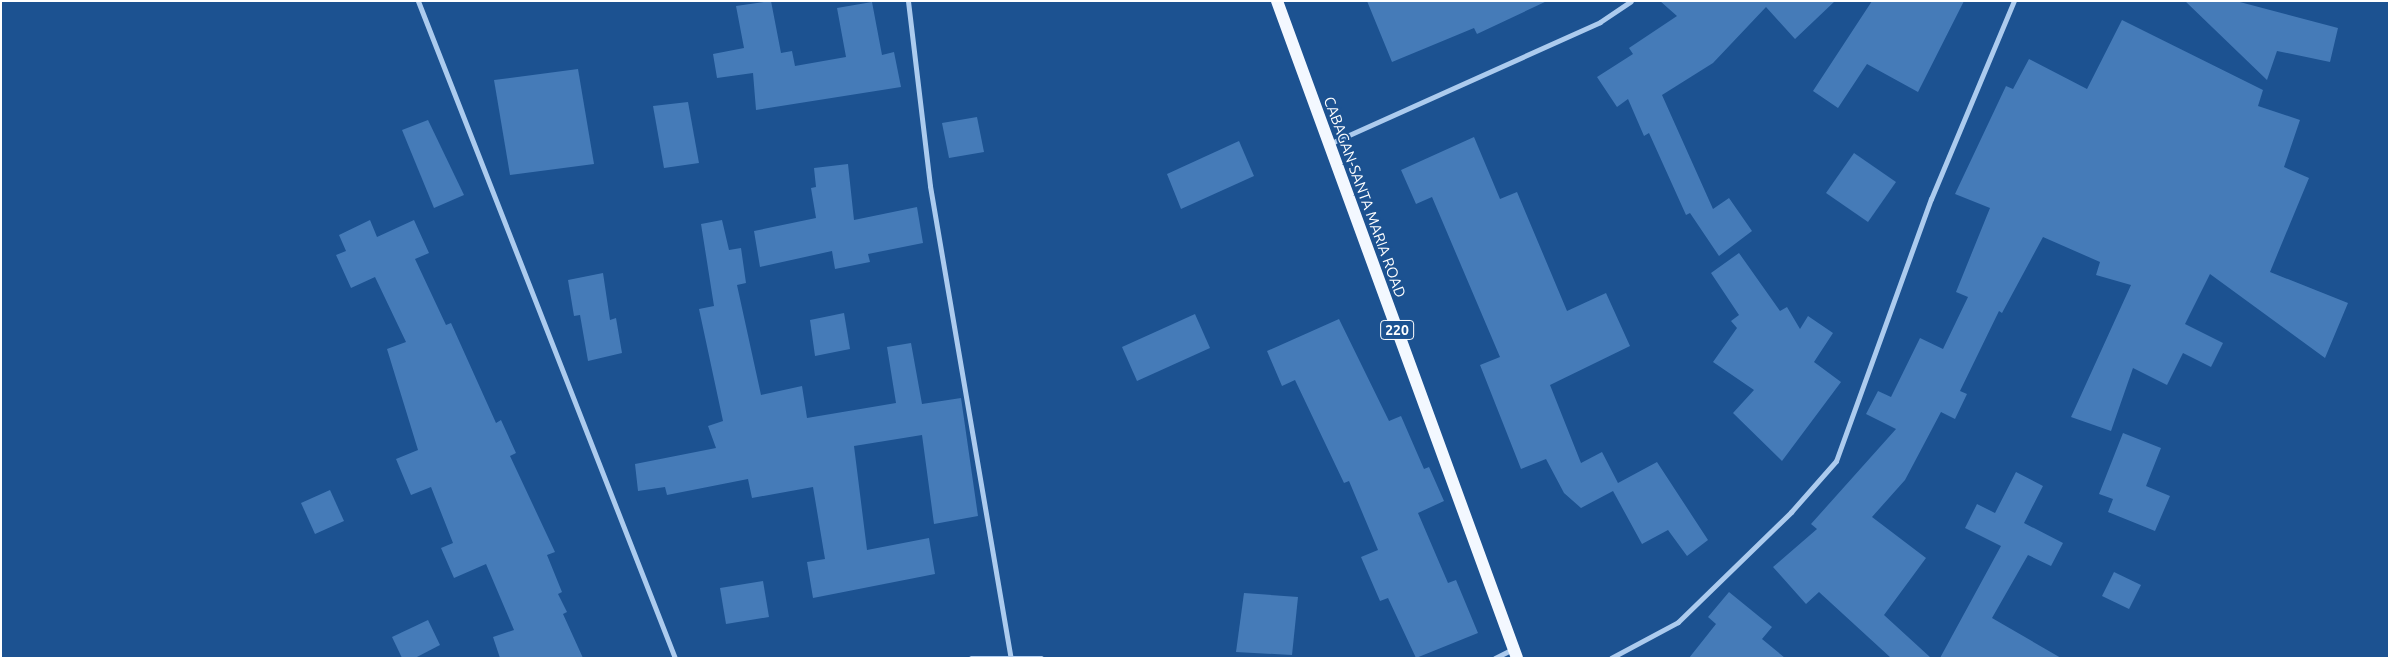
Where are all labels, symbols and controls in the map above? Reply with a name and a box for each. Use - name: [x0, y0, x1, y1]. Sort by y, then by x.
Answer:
- street label: CABAGAN-SANTA MARIA ROAD: [1320, 94, 1410, 300]
- road number: 220: [1380, 318, 1414, 342]

